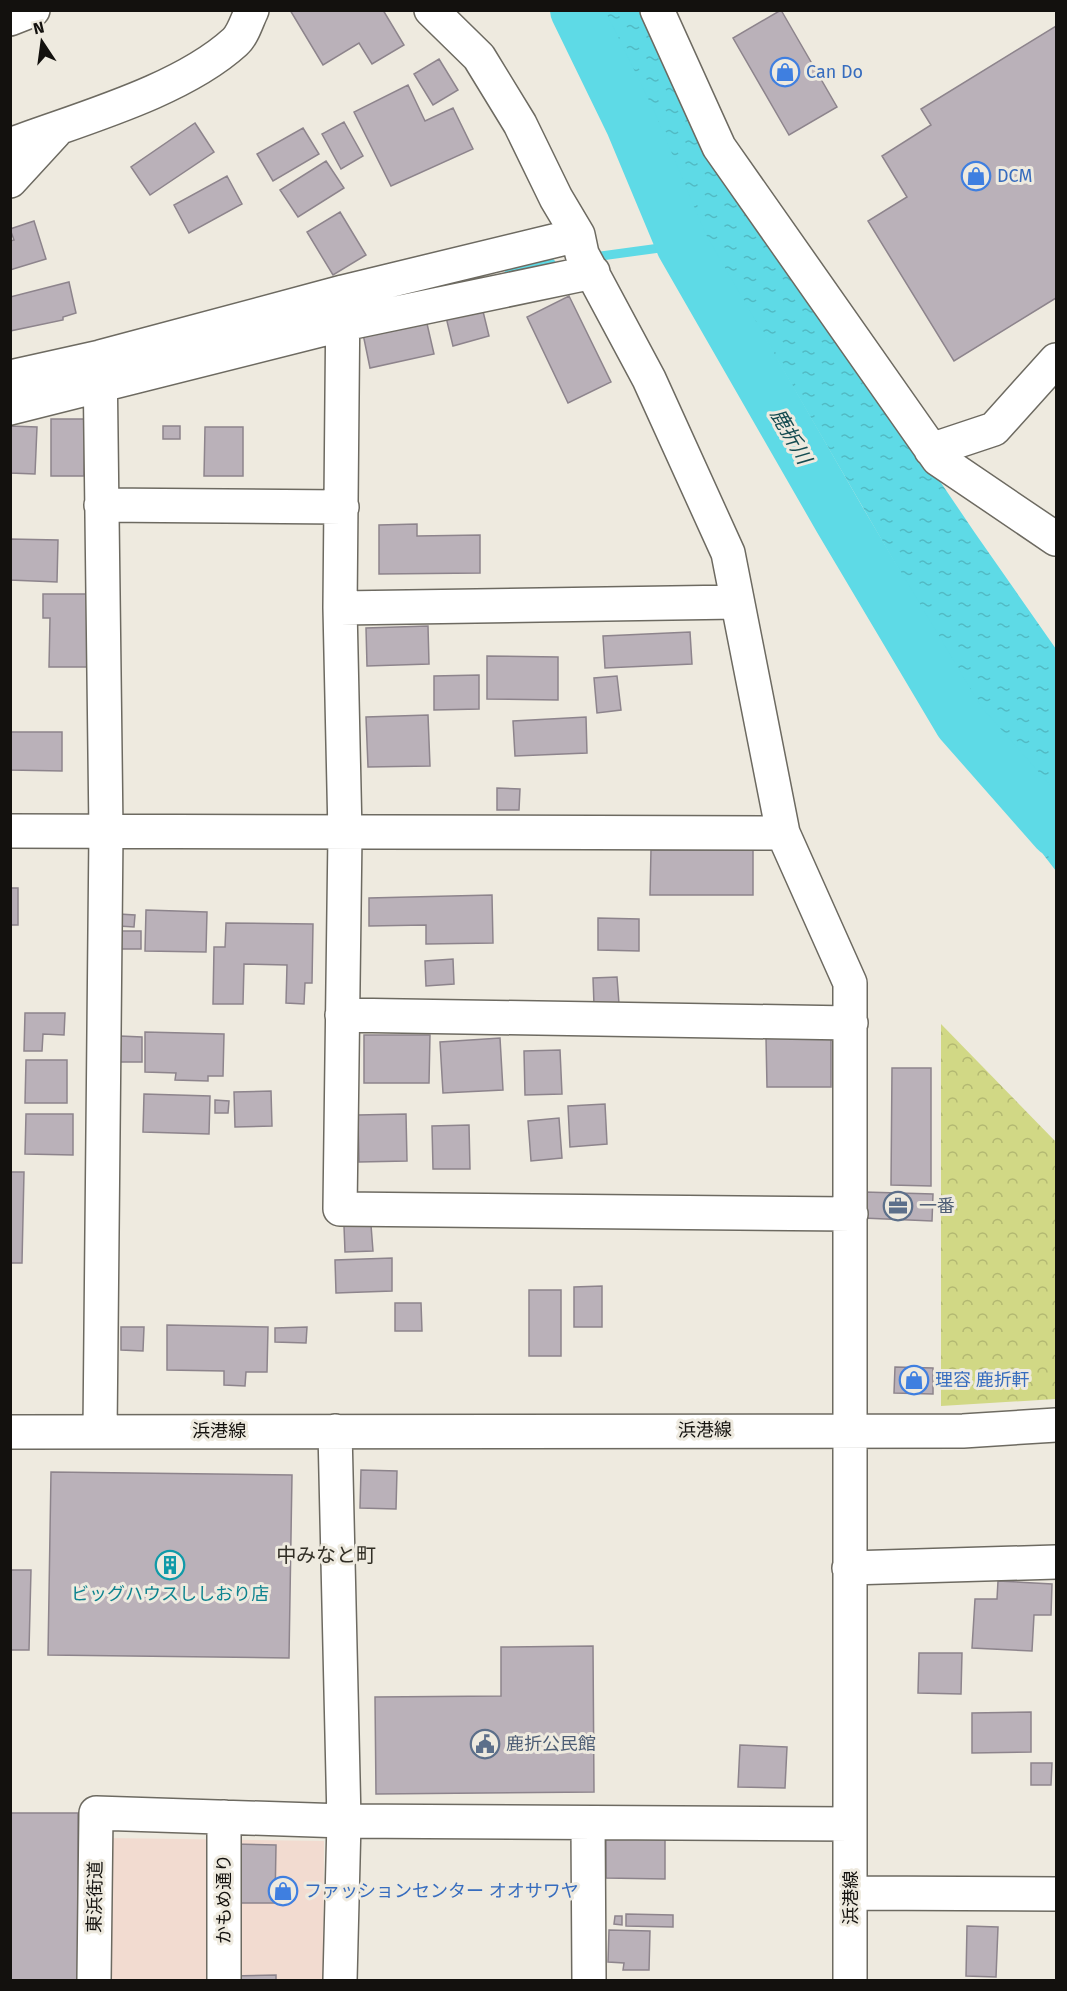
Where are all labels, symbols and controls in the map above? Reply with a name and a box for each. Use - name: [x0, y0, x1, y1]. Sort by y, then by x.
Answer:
- north arrow: [12, 12, 72, 72]
- text: N: [31, 17, 46, 38]
- shop icon: Can Do: [769, 56, 801, 88]
- place label: Can Do: [806, 61, 863, 83]
- shop icon: DCM: [960, 160, 992, 192]
- place label: DCM: [997, 165, 1033, 187]
- water label: 鹿折川: [766, 404, 817, 470]
- office icon: 一番: [882, 1190, 914, 1222]
- place label: 一番: [919, 1195, 955, 1217]
- shop icon: 理容 鹿折軒: [898, 1364, 930, 1396]
- place label: 理容 鹿折軒: [935, 1369, 1030, 1391]
- street label: 浜港線: [678, 1419, 732, 1441]
- street label: 浜港線: [192, 1420, 246, 1442]
- district label: 中みなと町: [276, 1543, 376, 1567]
- building icon: ビッグハウスししおり店: [154, 1549, 186, 1581]
- place label: ビッグハウスししおり店: [71, 1583, 269, 1605]
- public building icon: 鹿折公民館: [469, 1728, 501, 1760]
- place label: 鹿折公民館: [506, 1733, 596, 1755]
- street label: かもめ通り: [213, 1854, 235, 1944]
- street label: 東浜街道: [83, 1861, 107, 1933]
- street label: 浜港線: [840, 1871, 862, 1925]
- shop icon: ファッションセンター オオサワヤ: [267, 1875, 299, 1907]
- place label: ファッションセンター オオサワヤ: [304, 1880, 579, 1902]

